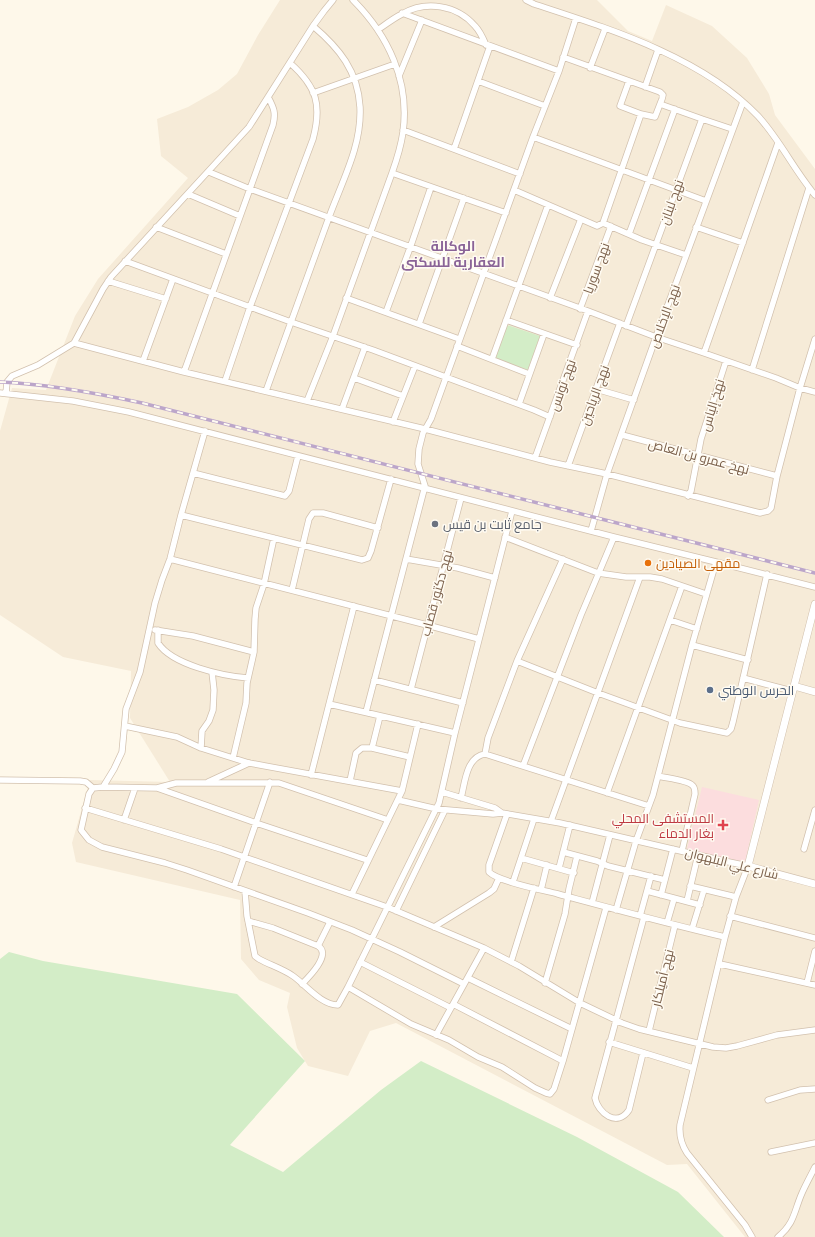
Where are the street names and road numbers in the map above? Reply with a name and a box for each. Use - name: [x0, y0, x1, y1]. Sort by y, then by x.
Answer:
- street label: نهج لبنان: [656, 178, 687, 227]
- street label: نهج سوريا: [580, 241, 614, 296]
- street label: نهج الإخلاص: [646, 282, 684, 350]
- street label: نهج تونس: [546, 357, 580, 413]
- street label: نهج الرياحين: [577, 363, 613, 428]
- street label: نهخ إلياس: [697, 377, 728, 433]
- street label: نهخ عمرو بن العاص: [646, 436, 751, 478]
- street label: نهج دكتور قصاب: [418, 548, 456, 638]
- street label: شارع علي البلهوان: [683, 845, 780, 885]
- street label: نهج أميلكار: [647, 948, 678, 1010]

